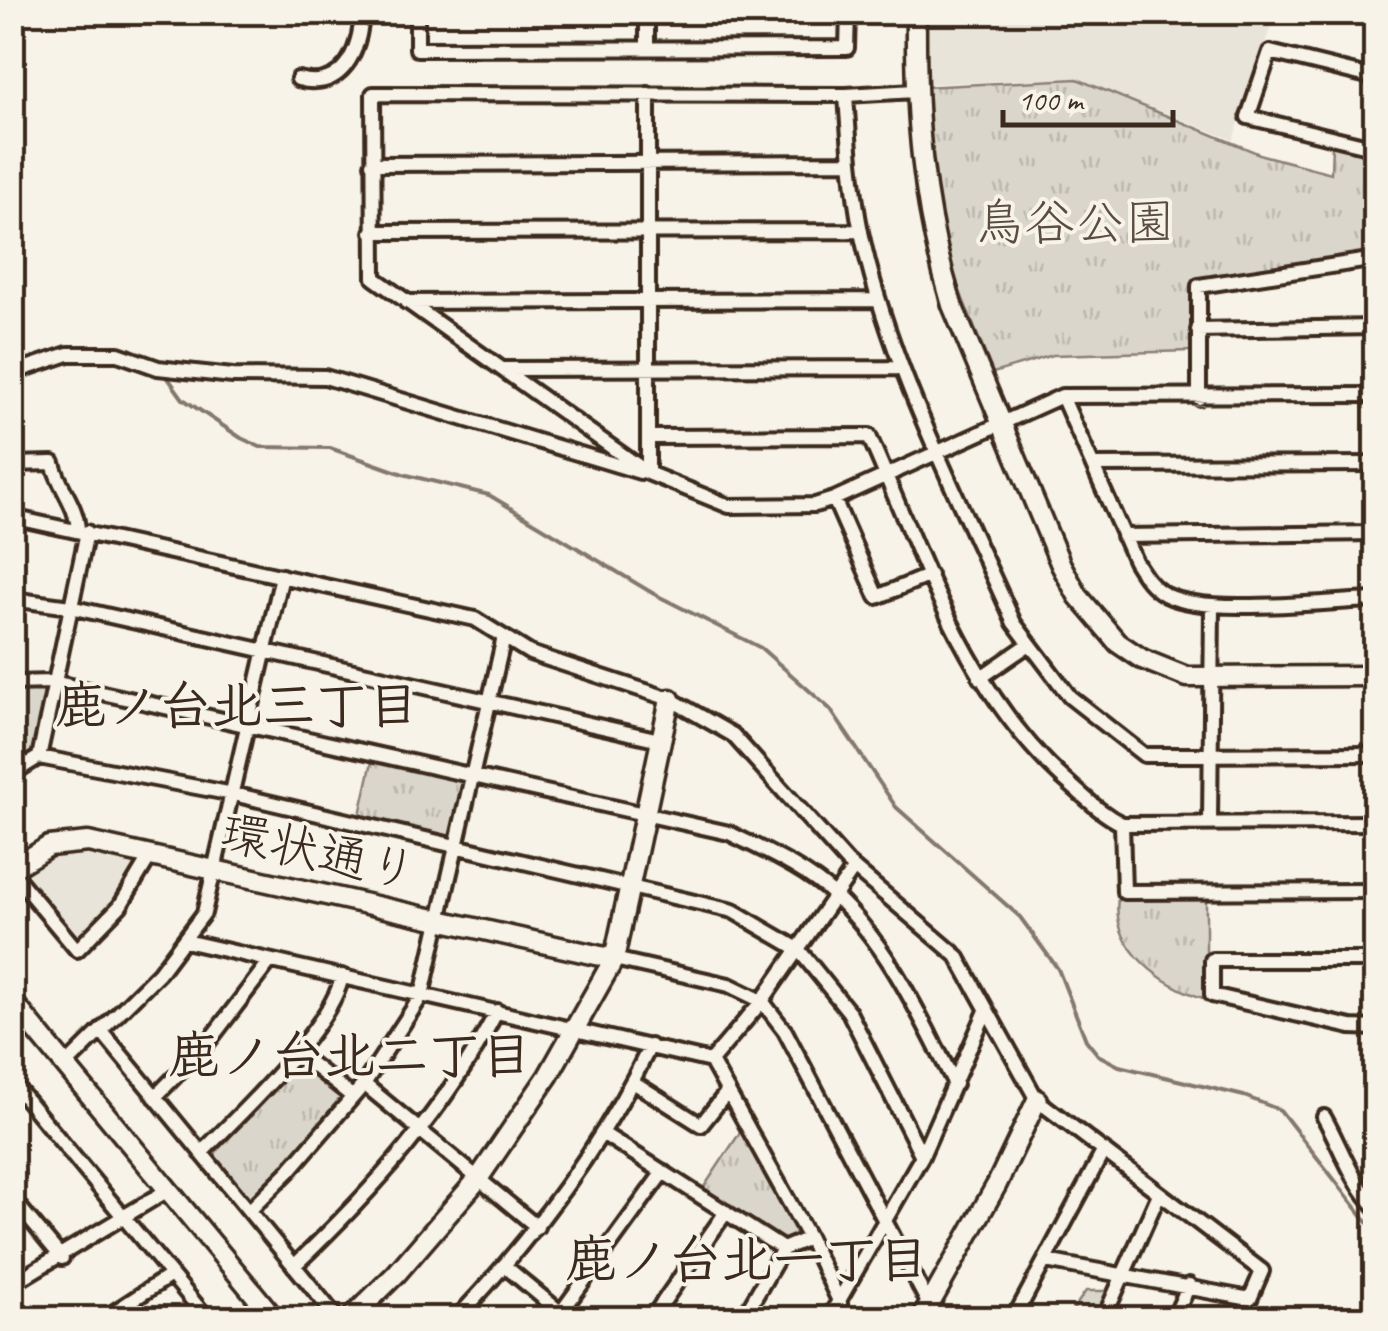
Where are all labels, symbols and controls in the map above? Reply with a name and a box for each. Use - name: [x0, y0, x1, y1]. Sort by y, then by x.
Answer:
- scale bar: [1003, 65, 1173, 127]
- text: 100 m: [1018, 81, 1085, 119]
- park label: 鳥谷公園: [975, 191, 1175, 254]
- district label: 鹿ノ台北三丁目: [55, 673, 419, 739]
- street label: 環状通り: [215, 800, 423, 904]
- district label: 鹿ノ台北二丁目: [168, 1023, 532, 1089]
- district label: 鹿ノ台北一丁目: [565, 1227, 929, 1293]

